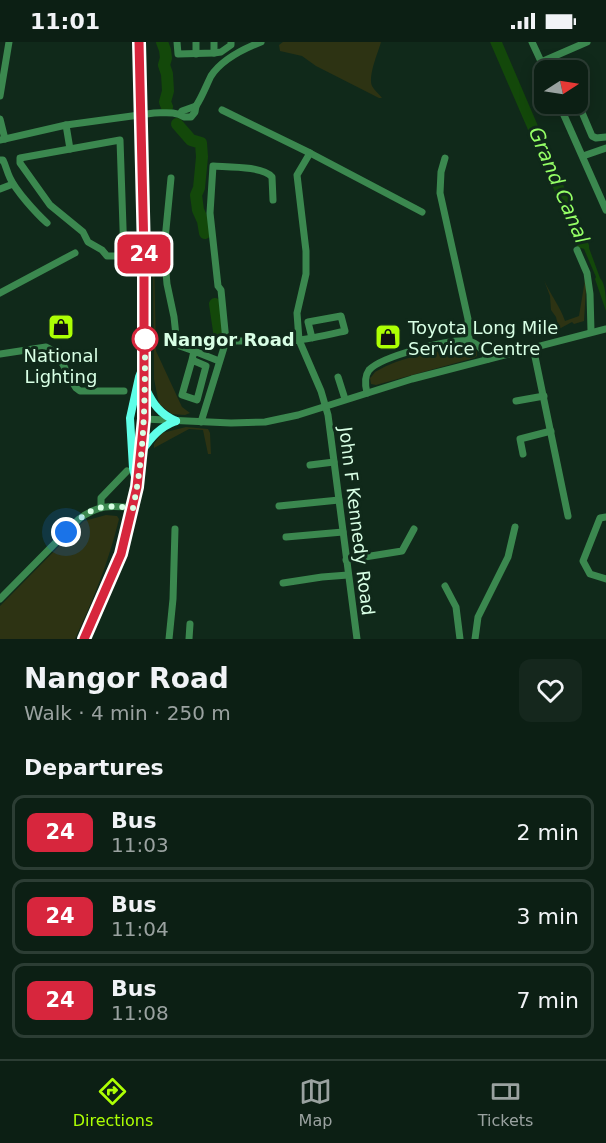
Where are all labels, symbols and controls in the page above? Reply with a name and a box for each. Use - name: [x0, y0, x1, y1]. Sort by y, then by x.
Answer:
- text: 11:01: [30, 9, 100, 34]
- north arrow: [534, 60, 588, 114]
- map controls: [534, 60, 588, 114]
- water label: Grand Canal: [524, 123, 595, 247]
- line badge: 24: [117, 234, 171, 274]
- text: 24: [129, 242, 159, 266]
- shop icon: National Lighting: [46, 312, 76, 342]
- place label: Toyota Long Mile Service Centre: [407, 317, 558, 359]
- shop icon: Toyota Long Mile Service Centre: [373, 322, 403, 352]
- marker: Nangor Road: [132, 326, 158, 352]
- place label: Nangor Road: [163, 329, 295, 350]
- place label: National Lighting: [23, 345, 99, 387]
- street label: John F Kennedy Road: [335, 425, 379, 616]
- your location: [51, 517, 81, 547]
- button: heart: [519, 659, 582, 722]
- text: Nangor Road: [24, 662, 229, 695]
- text: Walk · 4 min · 250 m: [24, 701, 231, 725]
- text: Departures: [24, 755, 164, 780]
- text: Bus: [111, 808, 157, 833]
- text: 24: [45, 820, 75, 844]
- text: 2 min: [517, 820, 579, 845]
- text: 11:03: [111, 833, 169, 857]
- text: Bus: [111, 892, 157, 917]
- text: 24: [45, 904, 75, 928]
- text: 3 min: [517, 904, 579, 929]
- text: 11:04: [111, 917, 169, 941]
- text: Bus: [111, 976, 157, 1001]
- text: 24: [45, 988, 75, 1012]
- text: 7 min: [517, 988, 579, 1013]
- text: 11:08: [111, 1001, 169, 1025]
- tab: Directions: [73, 1075, 153, 1130]
- tab: Map: [299, 1075, 332, 1130]
- tab: Tickets: [478, 1075, 533, 1130]

